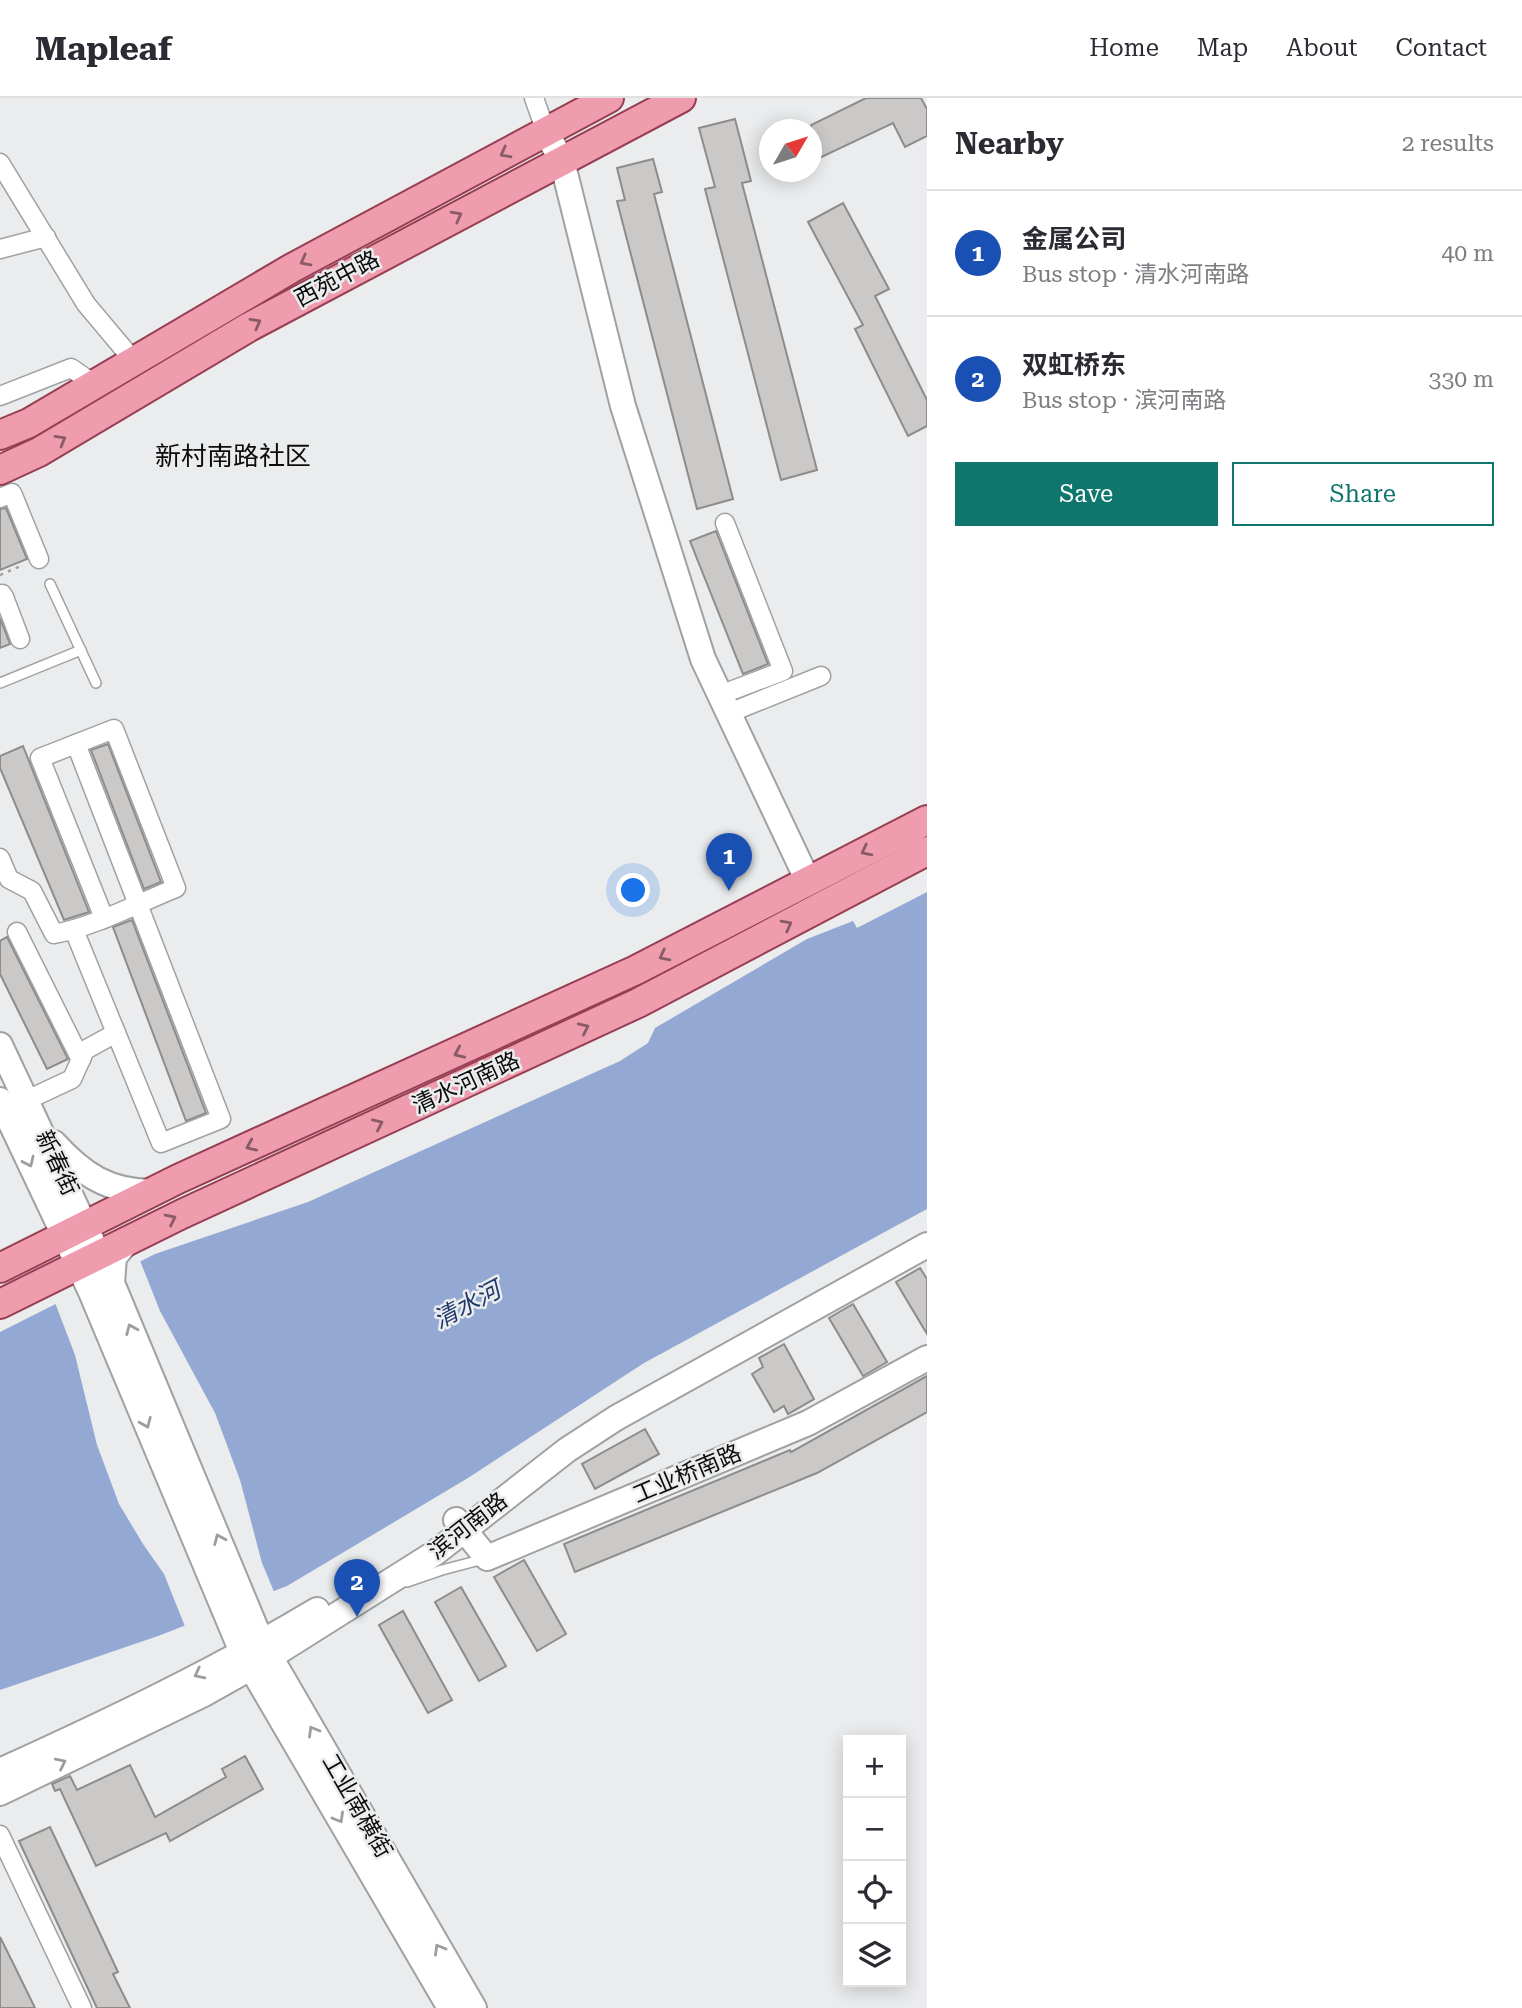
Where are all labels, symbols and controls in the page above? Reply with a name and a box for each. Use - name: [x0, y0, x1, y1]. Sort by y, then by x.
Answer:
- text: Mapleaf: [35, 29, 172, 68]
- text: Home: [1089, 34, 1159, 62]
- text: Map: [1197, 34, 1248, 62]
- text: About: [1286, 34, 1357, 62]
- text: Contact: [1395, 34, 1487, 62]
- north arrow: [759, 119, 822, 182]
- text: Nearby: [955, 126, 1064, 161]
- text: 2 results: [1402, 130, 1494, 157]
- one-way arrow: [500, 145, 512, 159]
- one-way arrow: [450, 211, 462, 224]
- text: 金属公司: [1022, 224, 1126, 254]
- text: 1: [972, 240, 984, 267]
- text: 40 m: [1441, 240, 1494, 267]
- street label: 西苑中路: [290, 245, 384, 313]
- one-way arrow: [299, 253, 312, 266]
- text: Bus stop · 清水河南路: [1022, 261, 1249, 288]
- one-way arrow: [249, 318, 261, 331]
- text: 双虹桥东: [1022, 350, 1126, 380]
- text: 2: [972, 366, 984, 393]
- text: 330 m: [1429, 366, 1494, 393]
- text: Bus stop · 滨河南路: [1022, 387, 1226, 414]
- one-way arrow: [53, 435, 66, 448]
- district label: 新村南路社区: [155, 441, 311, 471]
- button: Save: [955, 462, 1218, 526]
- button: Share: [1232, 462, 1494, 526]
- pin: 1: [706, 833, 752, 891]
- one-way arrow: [861, 843, 874, 856]
- your location: [616, 873, 650, 907]
- one-way arrow: [779, 920, 792, 933]
- one-way arrow: [659, 947, 672, 961]
- one-way arrow: [577, 1023, 589, 1037]
- one-way arrow: [453, 1044, 466, 1058]
- street label: 清水河南路: [408, 1046, 524, 1120]
- one-way arrow: [370, 1118, 383, 1132]
- street label: 新春街: [30, 1126, 84, 1200]
- one-way arrow: [246, 1138, 258, 1152]
- one-way arrow: [21, 1155, 35, 1167]
- one-way arrow: [164, 1213, 176, 1227]
- water label: 清水河: [429, 1274, 509, 1334]
- one-way arrow: [125, 1324, 139, 1336]
- one-way arrow: [137, 1416, 151, 1428]
- street label: 工业桥南路: [629, 1439, 745, 1509]
- street label: 滨河南路: [423, 1487, 513, 1565]
- one-way arrow: [213, 1533, 227, 1546]
- pin: 2: [334, 1559, 380, 1617]
- one-way arrow: [194, 1666, 206, 1680]
- one-way arrow: [308, 1726, 321, 1738]
- map controls: [843, 1735, 906, 1987]
- button: +: [843, 1735, 906, 1798]
- street label: 工业南横街: [317, 1749, 397, 1863]
- one-way arrow: [54, 1757, 66, 1771]
- button: −: [843, 1798, 906, 1861]
- one-way arrow: [330, 1810, 343, 1823]
- button: locate: [843, 1861, 906, 1924]
- button: layers: [843, 1924, 906, 1987]
- one-way arrow: [435, 1944, 448, 1957]

